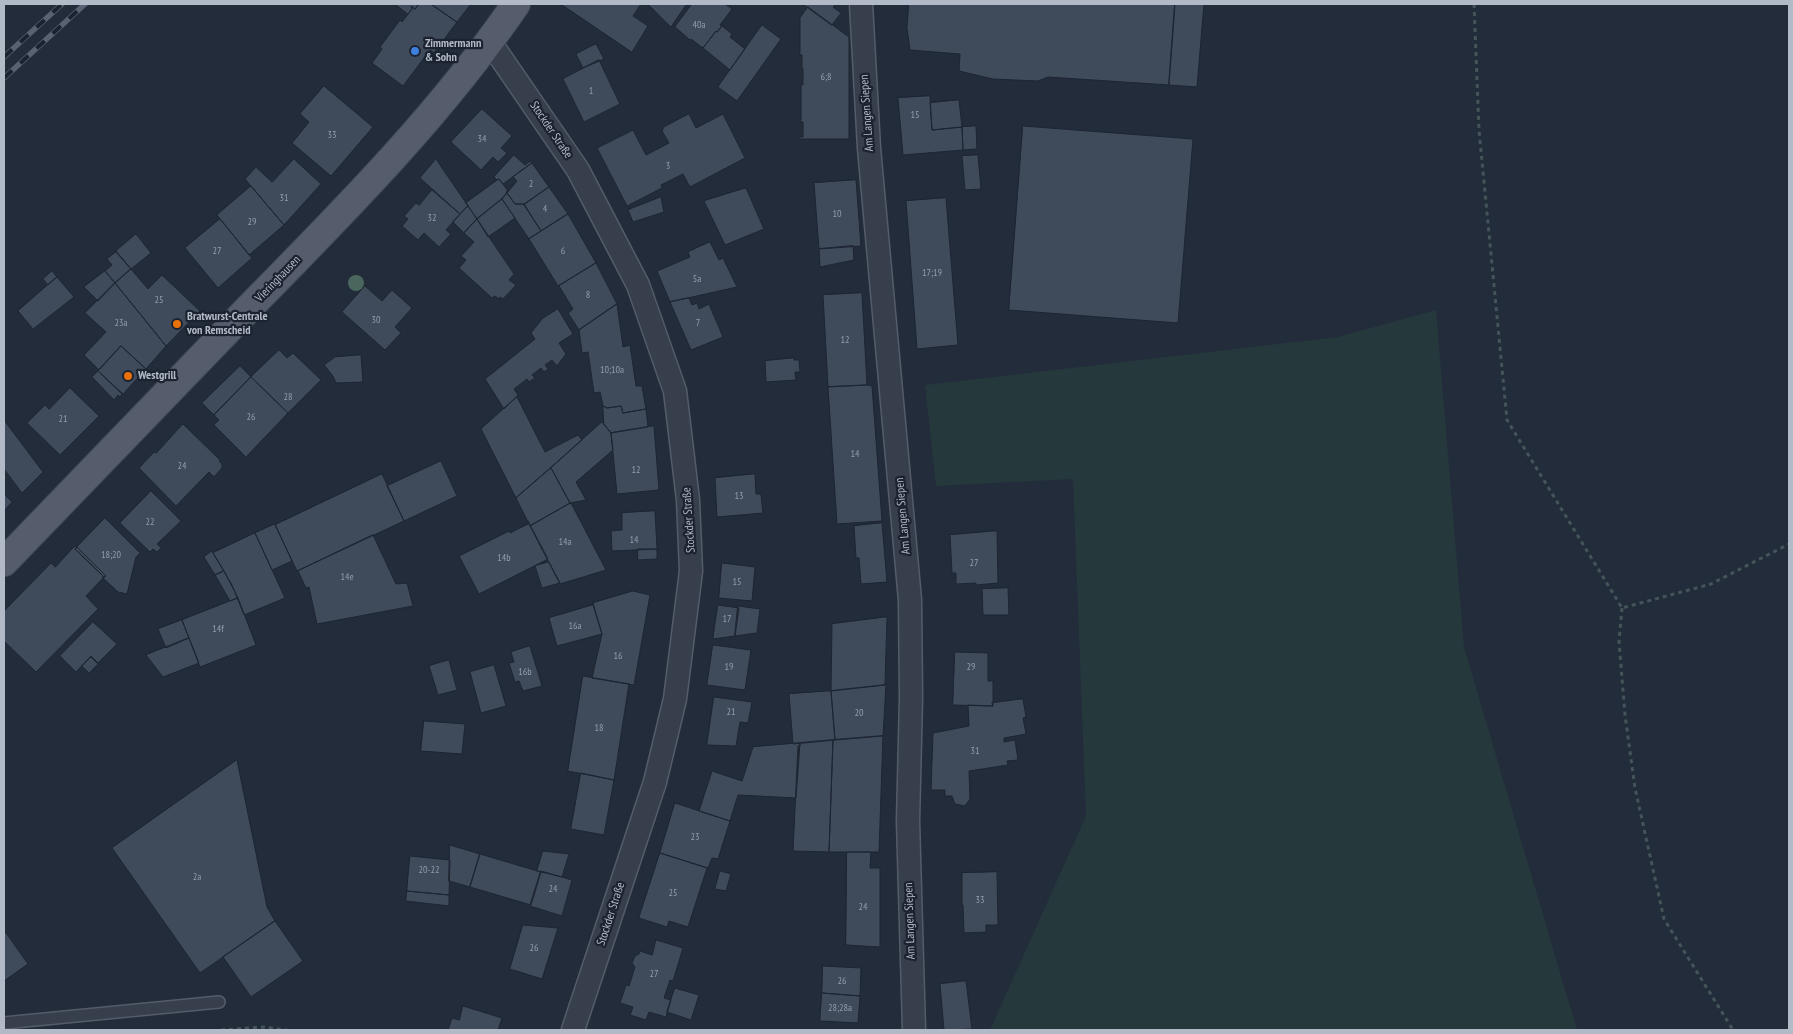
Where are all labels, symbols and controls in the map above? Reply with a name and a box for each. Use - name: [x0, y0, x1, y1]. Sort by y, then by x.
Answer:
- house number: 40a: [693, 19, 705, 31]
- place label: Zimmermann & Sohn: [425, 37, 481, 65]
- marker: Zimmermann & Sohn: [409, 45, 421, 57]
- house number: 6;8: [820, 71, 832, 83]
- street label: Am Langen Siepen: [857, 74, 877, 152]
- house number: 1: [589, 85, 593, 97]
- street label: Stockder Straße: [527, 99, 575, 161]
- house number: 15: [911, 109, 919, 121]
- house number: 33: [328, 129, 336, 141]
- house number: 34: [478, 133, 486, 145]
- house number: 3: [666, 160, 670, 172]
- house number: 2: [529, 178, 533, 190]
- house number: 31: [280, 192, 288, 204]
- house number: 4: [543, 203, 547, 215]
- house number: 10: [833, 208, 841, 220]
- house number: 32: [428, 212, 436, 224]
- house number: 29: [248, 216, 256, 228]
- house number: 27: [213, 245, 221, 257]
- house number: 6: [561, 245, 565, 257]
- street label: Vieringhausen: [252, 253, 304, 305]
- house number: 17;19: [922, 267, 942, 279]
- house number: 5a: [693, 273, 701, 285]
- house number: 8: [586, 289, 590, 301]
- house number: 25: [155, 294, 163, 306]
- place label: Bratwurst-Centrale von Remscheid: [187, 310, 268, 338]
- house number: 30: [372, 314, 380, 326]
- house number: 23a: [115, 317, 127, 329]
- house number: 7: [696, 317, 700, 329]
- marker: Bratwurst-Centrale von Remscheid: [171, 318, 183, 330]
- house number: 12: [841, 334, 849, 346]
- house number: 10;10a: [600, 364, 624, 376]
- place label: Westgrill: [138, 369, 176, 383]
- marker: Westgrill: [122, 370, 134, 382]
- house number: 28: [284, 391, 292, 403]
- house number: 26: [247, 411, 255, 423]
- house number: 21: [59, 413, 67, 425]
- house number: 14: [851, 448, 859, 460]
- house number: 24: [178, 460, 186, 472]
- house number: 12: [632, 464, 640, 476]
- street label: Am Langen Siepen: [892, 477, 914, 555]
- street label: Stockder Straße: [680, 487, 698, 553]
- house number: 13: [735, 490, 743, 502]
- house number: 22: [146, 516, 154, 528]
- house number: 14: [630, 534, 638, 546]
- house number: 14a: [559, 536, 571, 548]
- house number: 18;20: [101, 549, 121, 561]
- house number: 14b: [497, 552, 511, 564]
- house number: 27: [970, 557, 978, 569]
- house number: 14e: [340, 571, 354, 583]
- house number: 15: [733, 576, 741, 588]
- house number: 17: [723, 613, 731, 625]
- house number: 16a: [569, 620, 581, 632]
- house number: 14f: [212, 623, 224, 635]
- house number: 16: [614, 650, 622, 662]
- house number: 19: [725, 661, 733, 673]
- house number: 29: [967, 661, 975, 673]
- house number: 16b: [518, 666, 532, 678]
- house number: 21: [727, 706, 735, 718]
- house number: 20: [855, 707, 863, 719]
- house number: 18: [595, 722, 603, 734]
- house number: 31: [971, 745, 979, 757]
- house number: 23: [691, 831, 699, 843]
- house number: 20-22: [419, 864, 439, 876]
- house number: 2a: [193, 871, 201, 883]
- street label: Stockder Straße: [594, 880, 628, 948]
- street label: Am Langen Siepen: [901, 882, 919, 960]
- house number: 24: [549, 883, 557, 895]
- house number: 25: [669, 887, 677, 899]
- house number: 33: [976, 894, 984, 906]
- house number: 24: [859, 901, 867, 913]
- house number: 26: [530, 942, 538, 954]
- house number: 27: [650, 968, 658, 980]
- house number: 26: [838, 975, 846, 987]
- house number: 28;28a: [828, 1002, 852, 1014]

